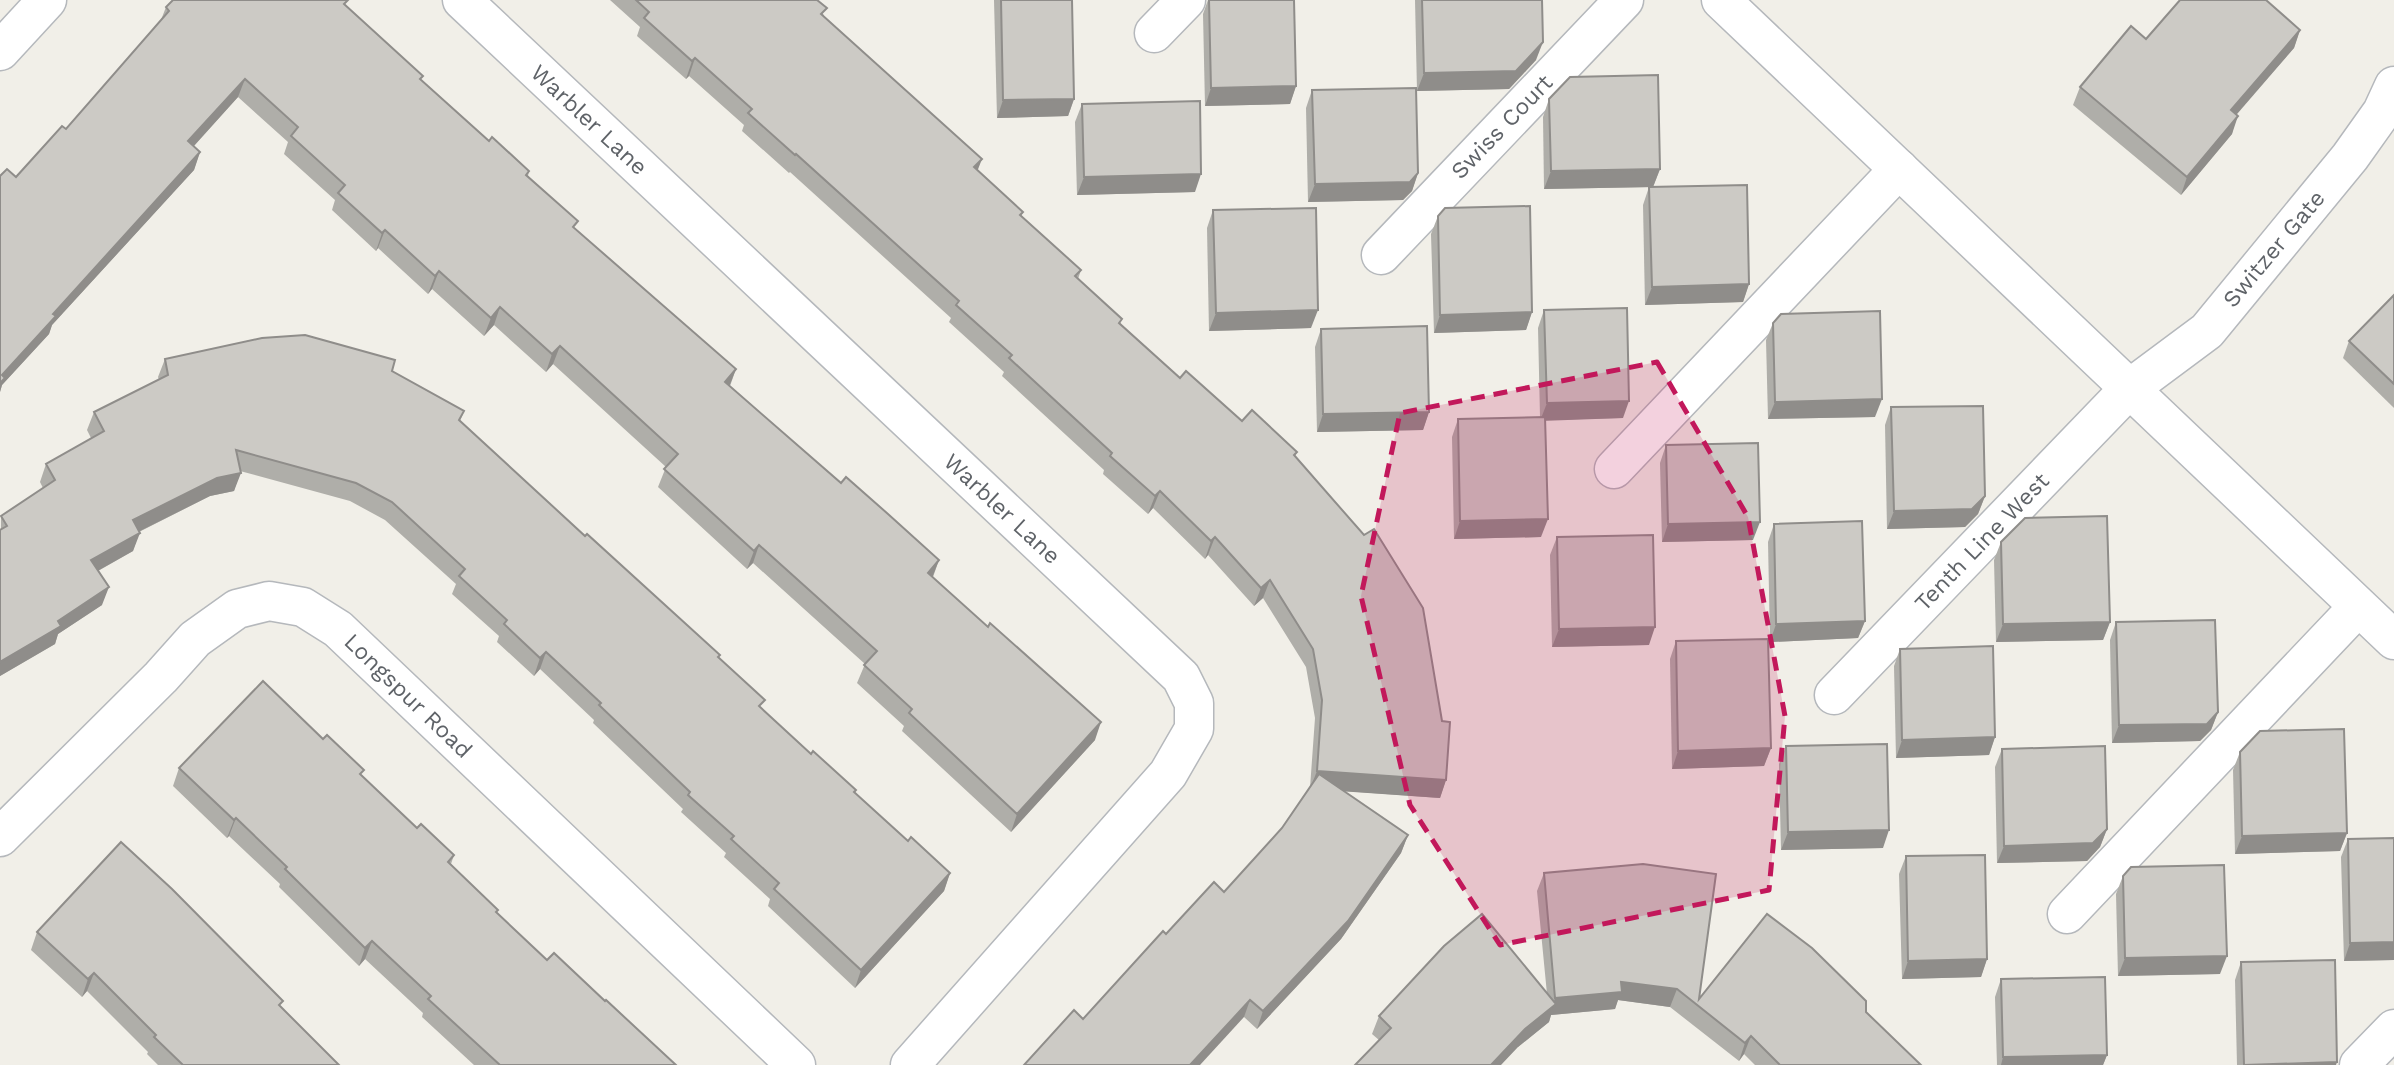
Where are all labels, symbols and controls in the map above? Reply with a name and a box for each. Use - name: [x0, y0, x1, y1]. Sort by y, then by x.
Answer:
- street label: Warbler Lane: [525, 59, 653, 181]
- street label: Swiss Court: [1446, 69, 1559, 185]
- street label: Switzer Gate: [2217, 185, 2331, 313]
- street label: Warbler Lane: [938, 448, 1066, 570]
- street label: Tenth Line West: [1909, 467, 2055, 617]
- street label: Longspur Road: [338, 628, 478, 764]

